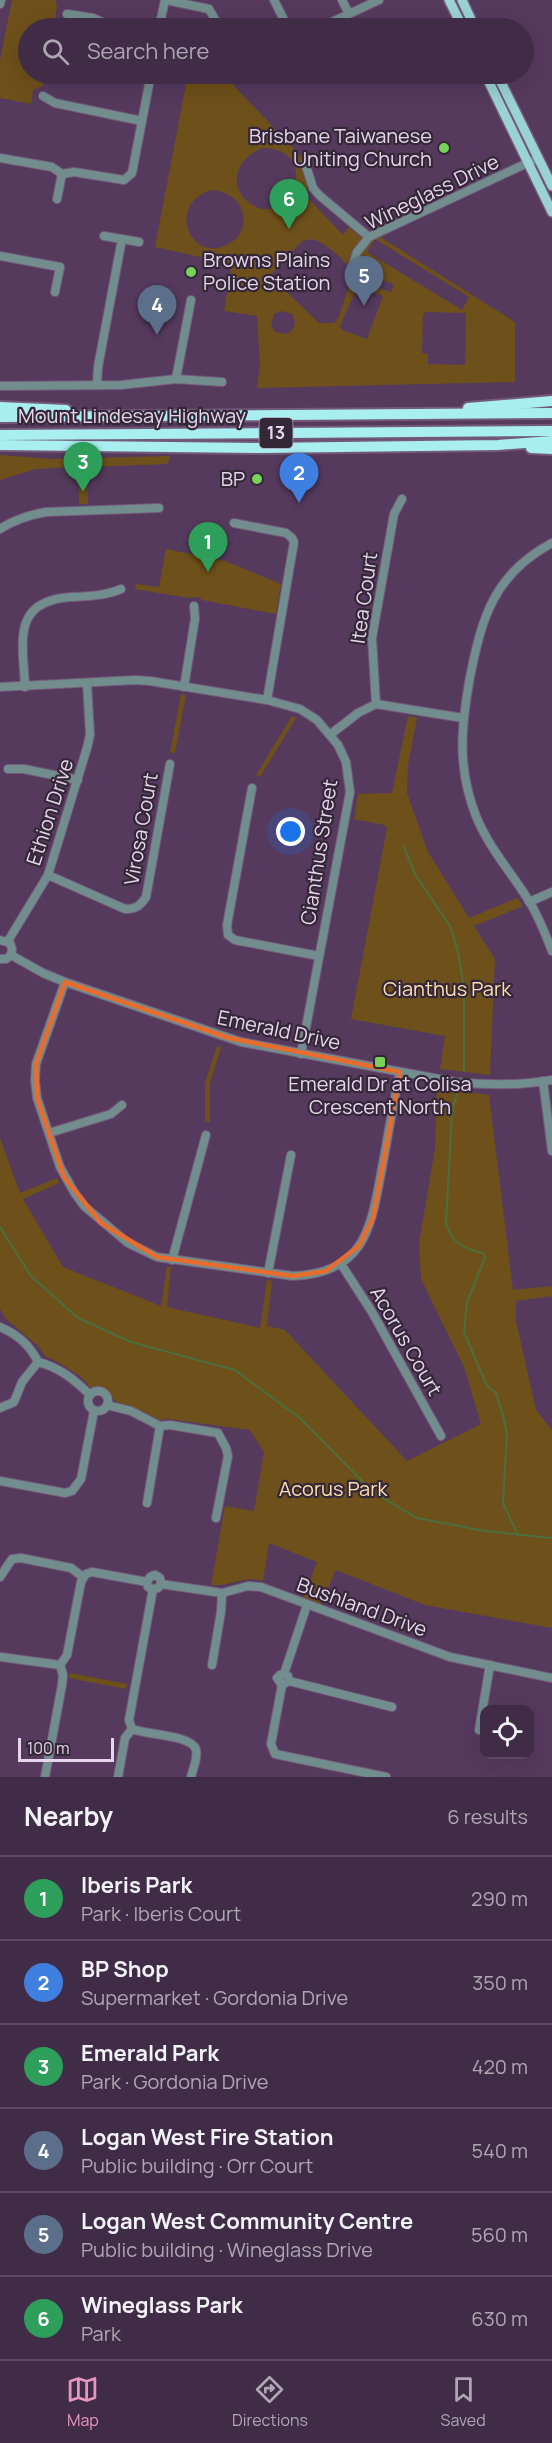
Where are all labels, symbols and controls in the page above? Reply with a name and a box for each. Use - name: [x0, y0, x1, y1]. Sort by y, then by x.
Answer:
- search box: [18, 18, 534, 84]
- icon: search: [39, 35, 72, 68]
- text: Search here: [87, 36, 209, 66]
- place label: Brisbane Taiwanese Uniting Church: [249, 122, 432, 172]
- marker: Brisbane Taiwanese Uniting Church: [437, 141, 451, 155]
- street label: Wineglass Drive: [360, 147, 503, 236]
- pin: 6: [270, 180, 308, 229]
- place label: Browns Plains Police Station: [203, 246, 330, 296]
- pin: 5: [344, 256, 384, 306]
- marker: Browns Plains Police Station: [184, 265, 198, 279]
- pin: 4: [138, 286, 176, 335]
- street label: Mount Lindesay Highway: [18, 402, 246, 429]
- road number: 13: [260, 418, 292, 448]
- pin: 3: [64, 442, 103, 492]
- pin: 2: [280, 454, 318, 503]
- place label: BP: [221, 465, 245, 492]
- marker: BP: [250, 472, 264, 486]
- pin: 1: [188, 522, 228, 572]
- street label: Itea Court: [344, 550, 383, 645]
- street label: Ethion Drive: [20, 755, 79, 869]
- street label: Virosa Court: [117, 770, 164, 887]
- street label: Cianthus Street: [294, 777, 343, 927]
- your location: [276, 817, 305, 846]
- park label: Cianthus Park: [383, 975, 512, 1002]
- street label: Emerald Drive: [215, 1003, 343, 1056]
- marker: Emerald Dr at Colisa Crescent North: [373, 1055, 387, 1069]
- place label: Emerald Dr at Colisa Crescent North: [288, 1070, 472, 1120]
- street label: Acorus Court: [364, 1281, 449, 1400]
- park label: Acorus Park: [279, 1475, 388, 1502]
- street label: Bushland Drive: [293, 1570, 431, 1643]
- map controls: [480, 1705, 534, 1759]
- button: locate: [480, 1705, 534, 1759]
- scale bar: [18, 1735, 114, 1762]
- text: 100 m: [27, 1737, 70, 1759]
- text: Nearby: [24, 1798, 113, 1834]
- text: 6 results: [447, 1803, 528, 1830]
- text: Iberis Park: [81, 1870, 192, 1900]
- text: 1: [39, 1885, 48, 1912]
- text: 290 m: [471, 1885, 528, 1912]
- text: Park · Iberis Court: [81, 1900, 241, 1927]
- text: BP Shop: [81, 1954, 169, 1984]
- text: 2: [38, 1969, 49, 1996]
- text: 350 m: [472, 1969, 528, 1996]
- text: Supermarket · Gordonia Drive: [81, 1984, 348, 2011]
- text: Emerald Park: [81, 2038, 219, 2068]
- text: 3: [38, 2053, 49, 2080]
- text: 420 m: [472, 2053, 528, 2080]
- text: Park · Gordonia Drive: [81, 2068, 268, 2095]
- text: Logan West Fire Station: [81, 2122, 334, 2152]
- text: 4: [37, 2137, 50, 2164]
- text: 540 m: [472, 2137, 528, 2164]
- text: Public building · Orr Court: [81, 2152, 313, 2179]
- text: Logan West Community Centre: [81, 2206, 413, 2236]
- text: 5: [38, 2221, 49, 2248]
- text: 560 m: [471, 2221, 528, 2248]
- text: Public building · Wineglass Drive: [81, 2236, 373, 2263]
- text: Wineglass Park: [81, 2290, 243, 2320]
- text: 6: [37, 2305, 50, 2332]
- text: 630 m: [471, 2305, 528, 2332]
- text: Park: [81, 2320, 121, 2347]
- tab: Map: [66, 2373, 99, 2431]
- tab: Directions: [232, 2373, 308, 2431]
- tab: Saved: [441, 2373, 486, 2431]

